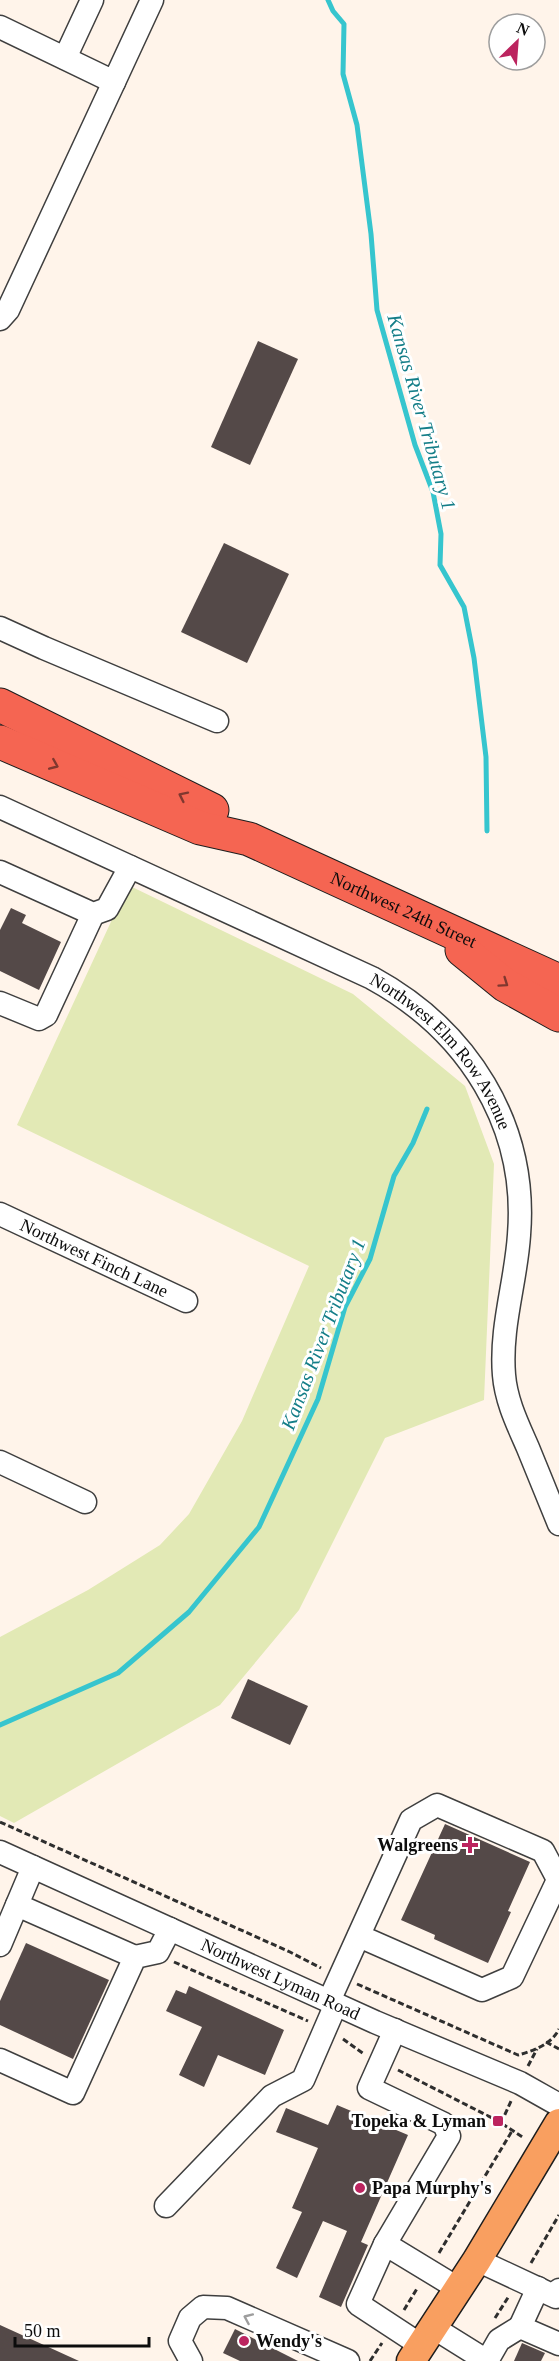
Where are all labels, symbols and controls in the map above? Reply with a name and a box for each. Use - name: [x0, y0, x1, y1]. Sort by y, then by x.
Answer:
- north arrow: [487, 12, 547, 72]
- text: N: [514, 19, 532, 39]
- water label: Kansas River Tributary 1: [382, 311, 461, 513]
- one-way arrow: [47, 758, 58, 770]
- one-way arrow: [178, 792, 189, 803]
- street label: Northwest 24th Street: [328, 868, 480, 952]
- street label: Northwest Elm Row Avenue: [367, 969, 515, 1132]
- one-way arrow: [498, 976, 509, 987]
- street label: Northwest Finch Lane: [17, 1215, 171, 1301]
- water label: Kansas River Tributary 1: [276, 1235, 371, 1434]
- place label: Walgreens: [377, 1835, 458, 1855]
- marker: Walgreens: [463, 1838, 477, 1852]
- street label: Northwest Lyman Road: [198, 1935, 363, 2024]
- place label: Topeka & Lyman: [352, 2111, 486, 2131]
- marker: Topeka & Lyman: [491, 2114, 505, 2128]
- place label: Papa Murphy's: [372, 2178, 492, 2198]
- marker: Papa Murphy's: [353, 2181, 367, 2195]
- scale bar: [15, 2310, 148, 2348]
- one-way arrow: [243, 2313, 254, 2325]
- text: 50 m: [24, 2321, 61, 2341]
- place label: Wendy's: [256, 2331, 322, 2351]
- marker: Wendy's: [237, 2334, 251, 2348]

